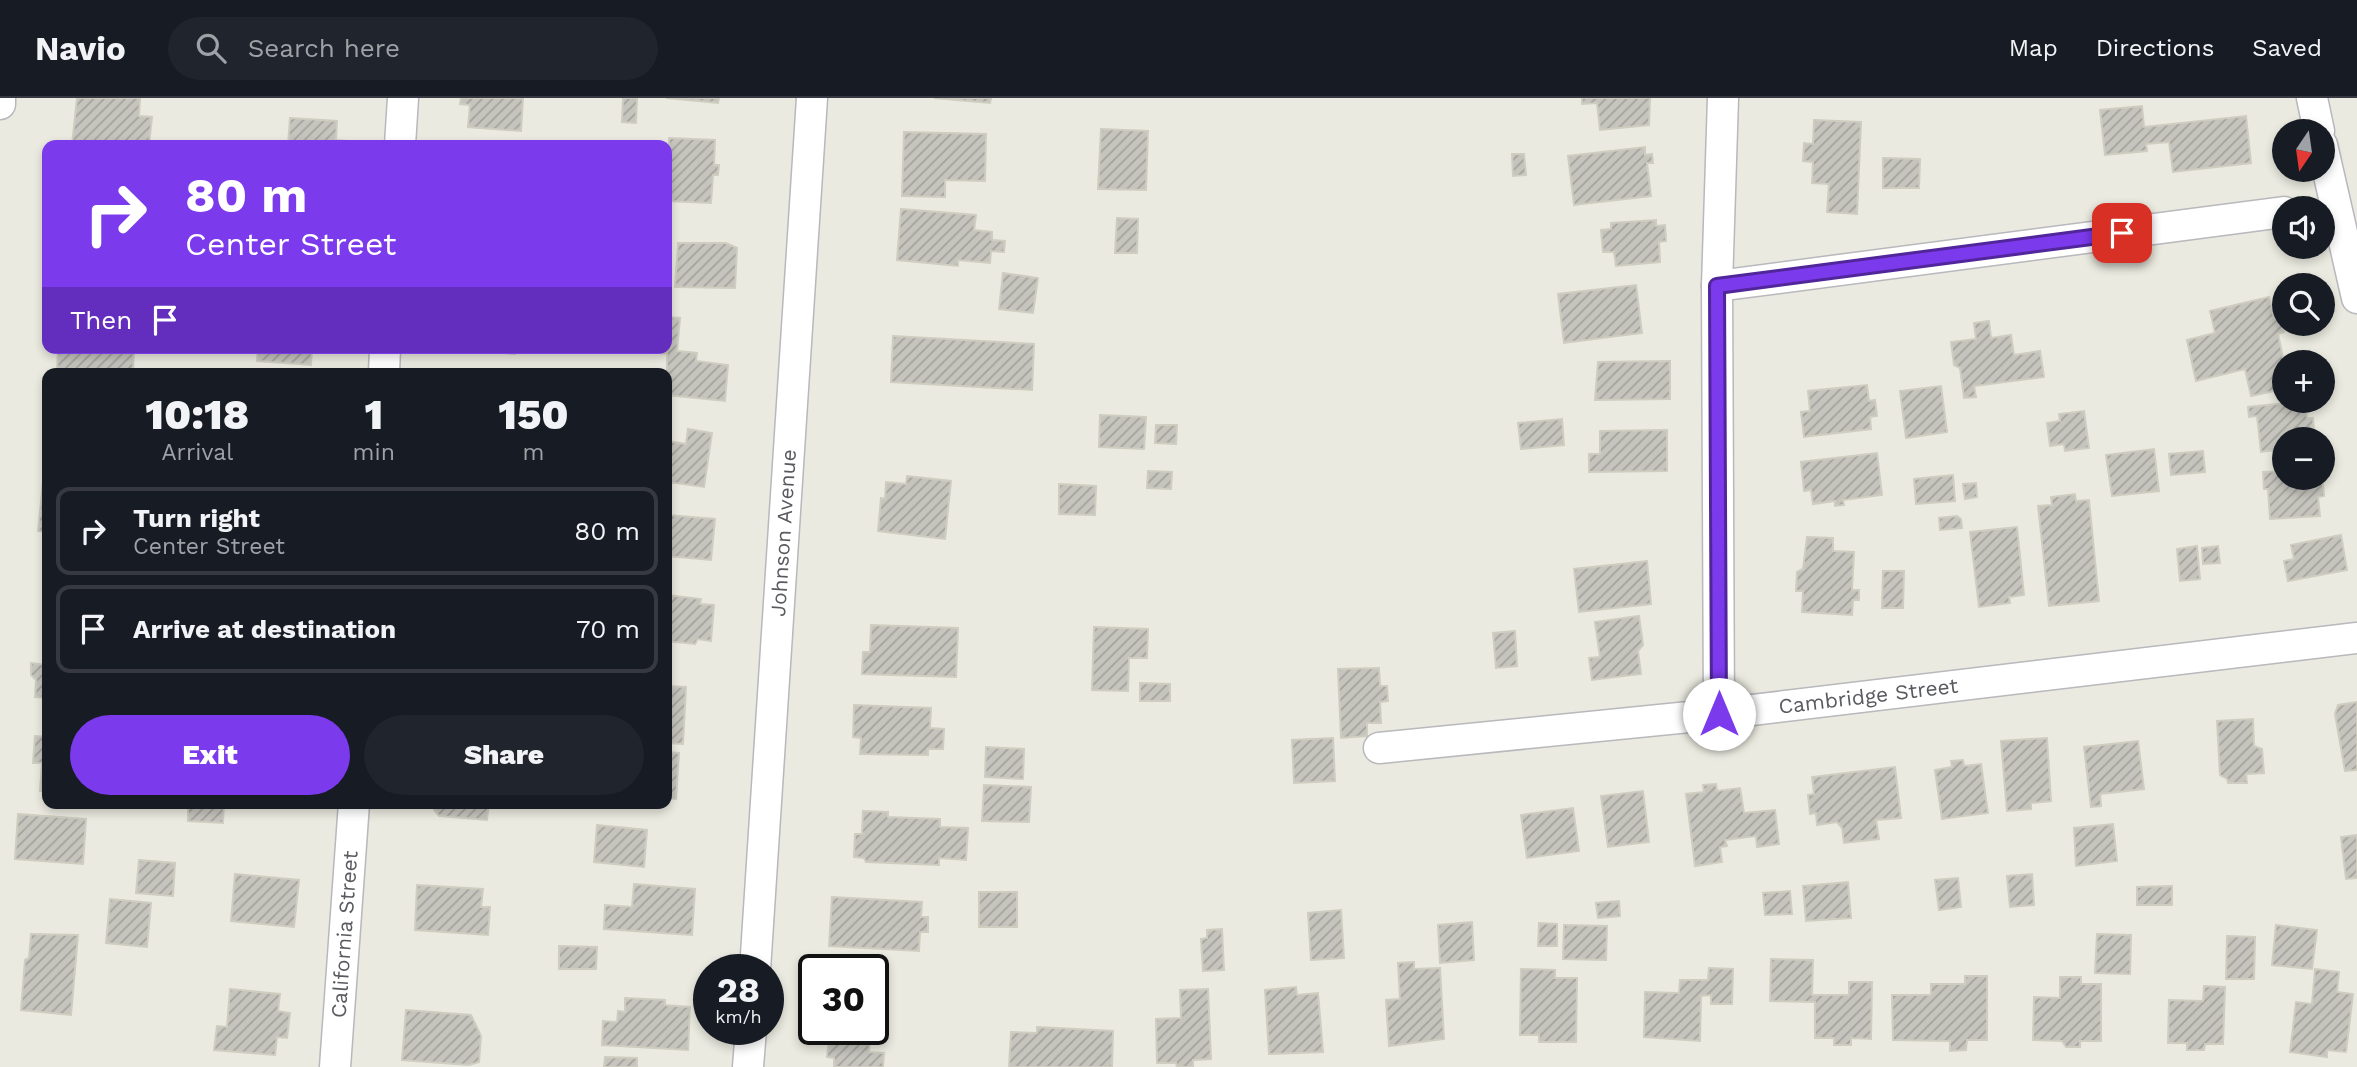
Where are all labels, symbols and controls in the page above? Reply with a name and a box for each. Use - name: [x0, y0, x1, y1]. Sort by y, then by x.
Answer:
- search box: [168, 17, 658, 80]
- text: Navio: [35, 29, 126, 68]
- icon: search: [192, 29, 230, 67]
- text: Search here: [248, 33, 400, 63]
- text: Map: [2009, 34, 2058, 62]
- text: Directions: [2096, 34, 2214, 62]
- text: Saved: [2252, 34, 2322, 62]
- north arrow: [2272, 119, 2334, 182]
- map controls: [2272, 119, 2335, 490]
- text: 80 m: [185, 166, 307, 224]
- icon: right: [70, 168, 161, 259]
- button: sound: [2272, 196, 2335, 259]
- pin: [2092, 203, 2152, 263]
- icon: arrive: [2103, 214, 2141, 252]
- text: Center Street: [185, 225, 396, 263]
- button: search: [2272, 273, 2335, 336]
- icon: arrive: [146, 301, 184, 339]
- text: Then: [70, 305, 132, 335]
- button: +: [2272, 350, 2335, 413]
- text: 10:18: [145, 390, 249, 439]
- text: 1: [364, 390, 383, 439]
- text: 150: [498, 390, 569, 439]
- button: −: [2272, 427, 2335, 490]
- text: Arrival: [161, 439, 233, 466]
- text: min: [353, 439, 395, 466]
- text: m: [522, 439, 544, 466]
- street label: Johnson Avenue: [765, 448, 801, 617]
- text: Turn right: [133, 503, 260, 533]
- icon: right: [74, 512, 112, 550]
- text: 80 m: [574, 516, 640, 546]
- text: Center Street: [133, 533, 285, 560]
- icon: arrive: [74, 610, 112, 648]
- text: Arrive at destination: [133, 614, 396, 644]
- text: 70 m: [576, 614, 640, 644]
- street label: Cambridge Street: [1777, 673, 1960, 719]
- position arrow: [1682, 677, 1756, 751]
- button: Exit: [70, 715, 350, 795]
- button: Share: [364, 715, 644, 795]
- street label: California Street: [326, 849, 363, 1019]
- speed limit sign: 30: [798, 954, 889, 1045]
- text: 28: [717, 969, 760, 1011]
- text: km/h: [715, 1006, 762, 1027]

